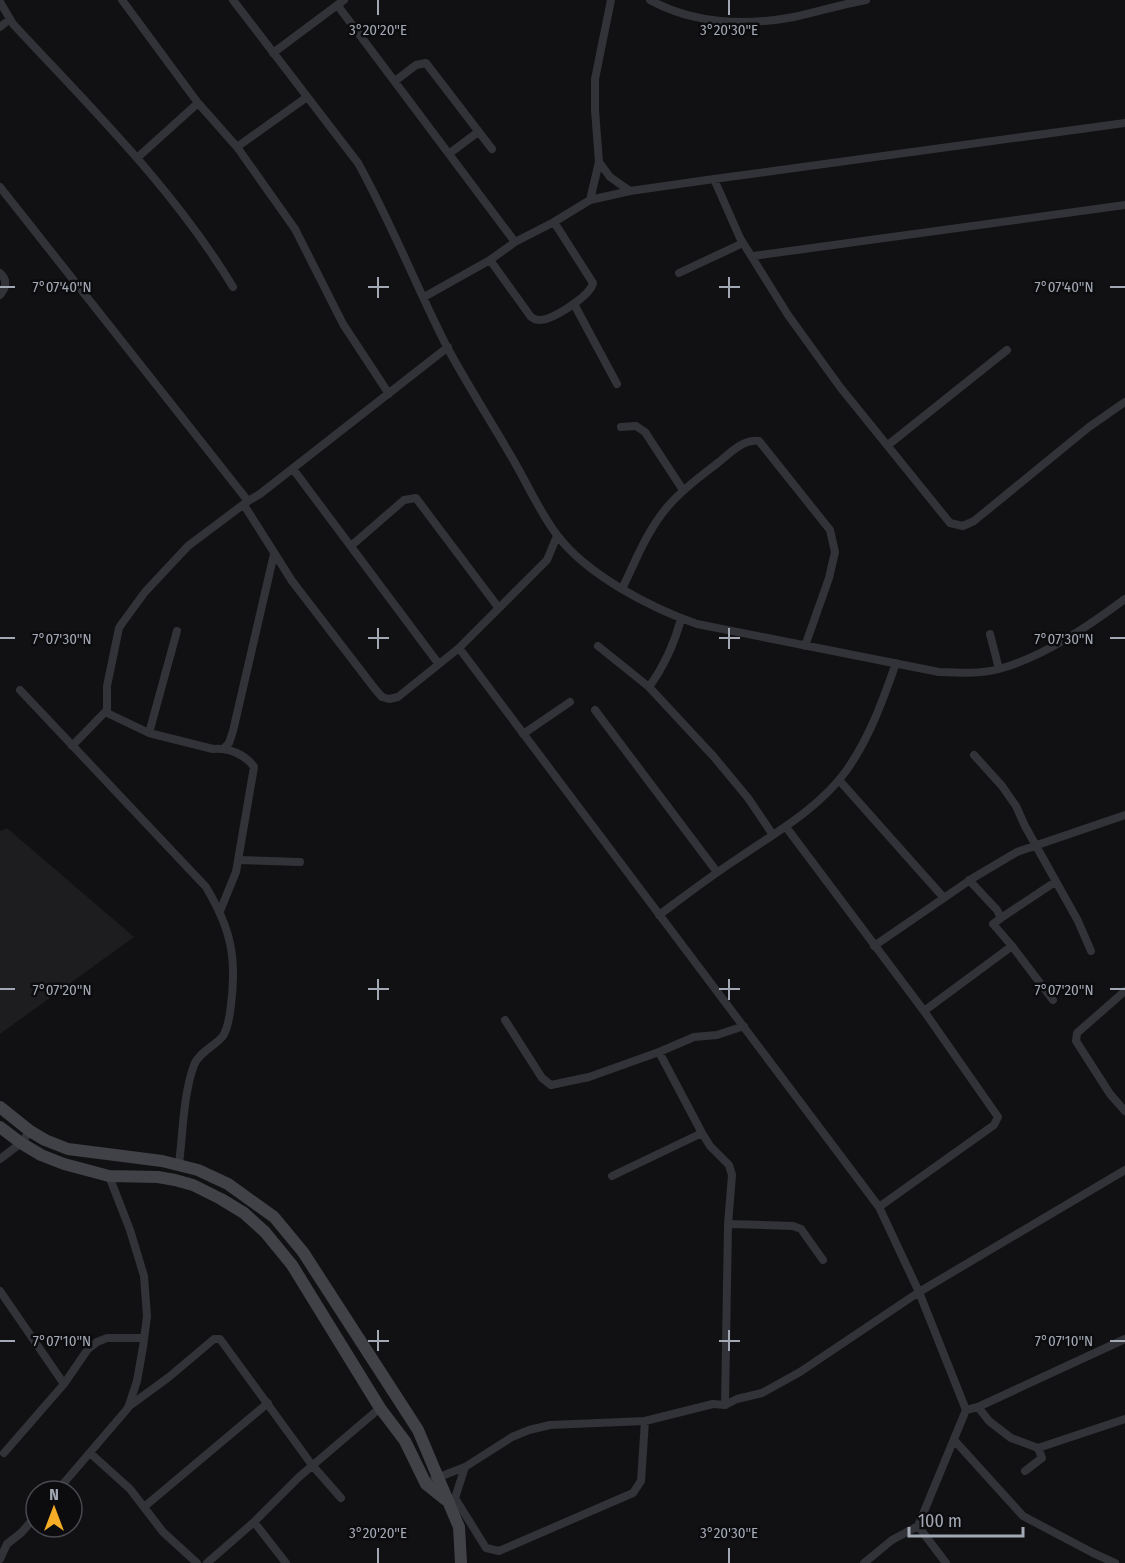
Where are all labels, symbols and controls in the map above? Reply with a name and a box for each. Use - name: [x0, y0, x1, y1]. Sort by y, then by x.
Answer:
- text: 3°20'20"E: [349, 21, 407, 39]
- text: 3°20'30"E: [700, 21, 758, 39]
- text: 7°07'40"N: [32, 278, 92, 296]
- text: 7°07'40"N: [1034, 278, 1094, 296]
- text: 7°07'30"N: [32, 630, 92, 648]
- text: 7°07'30"N: [1034, 630, 1094, 648]
- text: 7°07'20"N: [32, 981, 92, 999]
- text: 7°07'20"N: [1034, 981, 1094, 999]
- text: 7°07'10"N: [33, 1332, 91, 1350]
- text: 7°07'10"N: [1035, 1332, 1093, 1350]
- north arrow: [24, 1479, 84, 1539]
- text: N: [49, 1485, 59, 1504]
- scale bar: [909, 1500, 1023, 1538]
- text: 100 m: [918, 1510, 962, 1532]
- text: 3°20'20"E: [349, 1524, 407, 1542]
- text: 3°20'30"E: [700, 1524, 758, 1542]

